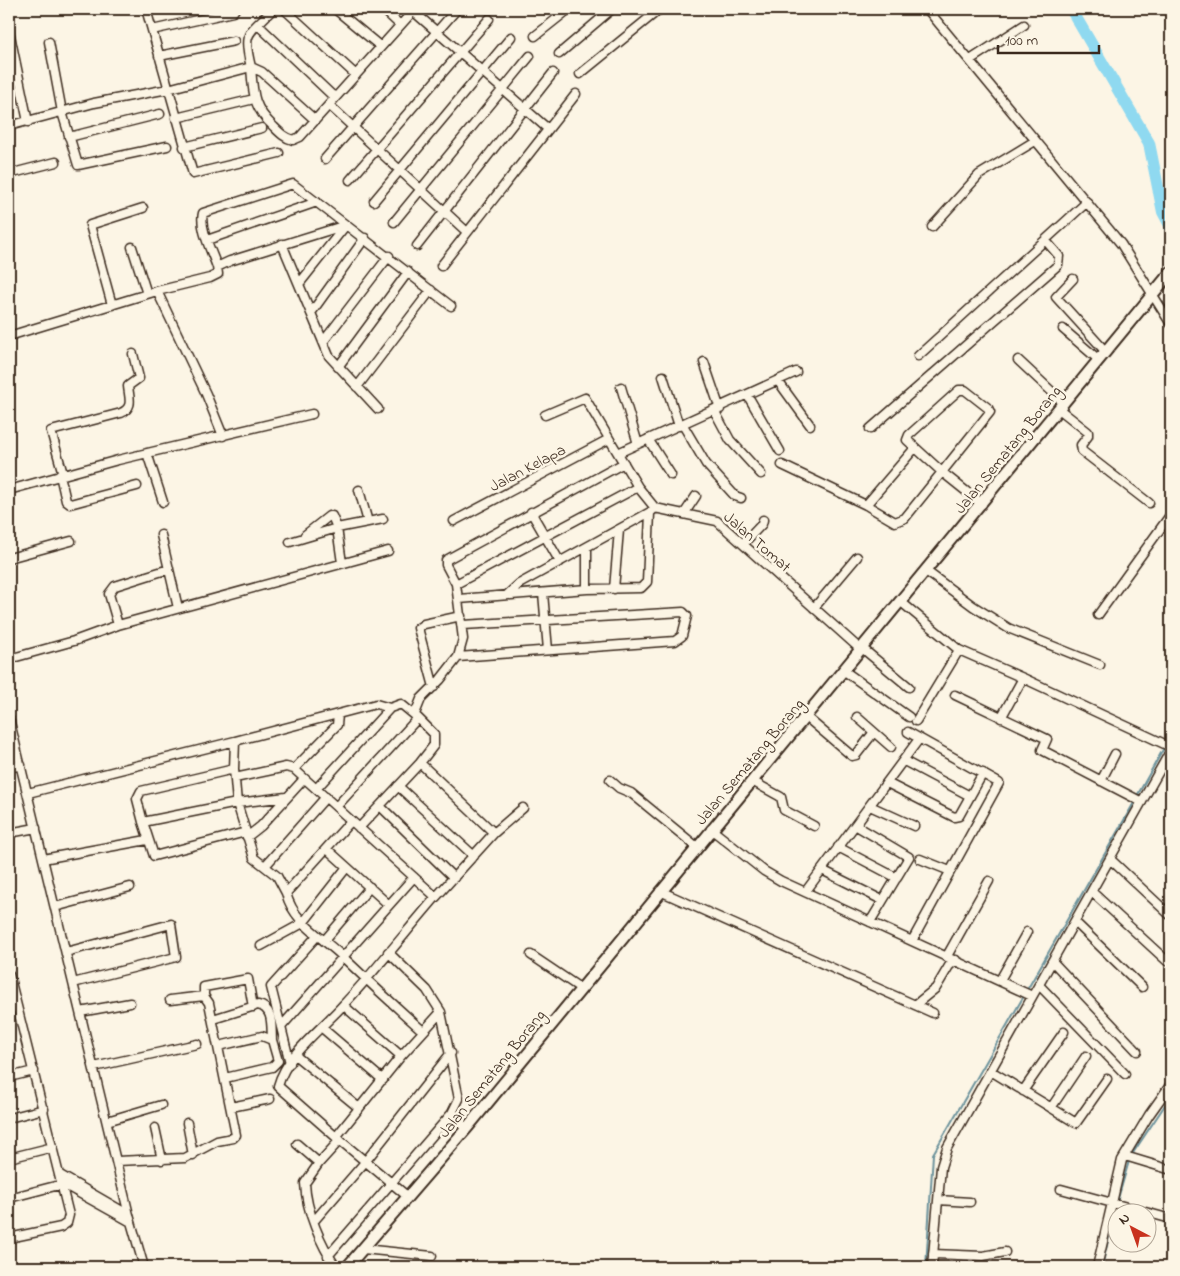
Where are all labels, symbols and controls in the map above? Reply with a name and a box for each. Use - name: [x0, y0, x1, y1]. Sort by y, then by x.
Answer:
- scale bar: [998, 22, 1099, 54]
- text: 100 m: [1005, 30, 1038, 52]
- street label: Jalan Sematang Borang: [949, 381, 1068, 520]
- street label: Jalan Kelapa: [486, 439, 570, 499]
- street label: Jalan Tomat: [718, 506, 796, 579]
- street label: Jalan Sematang Borang: [690, 694, 811, 831]
- street label: Jalan Sematang Borang: [433, 1005, 552, 1144]
- north arrow: [1108, 1204, 1158, 1254]
- text: N: [1114, 1208, 1135, 1230]

